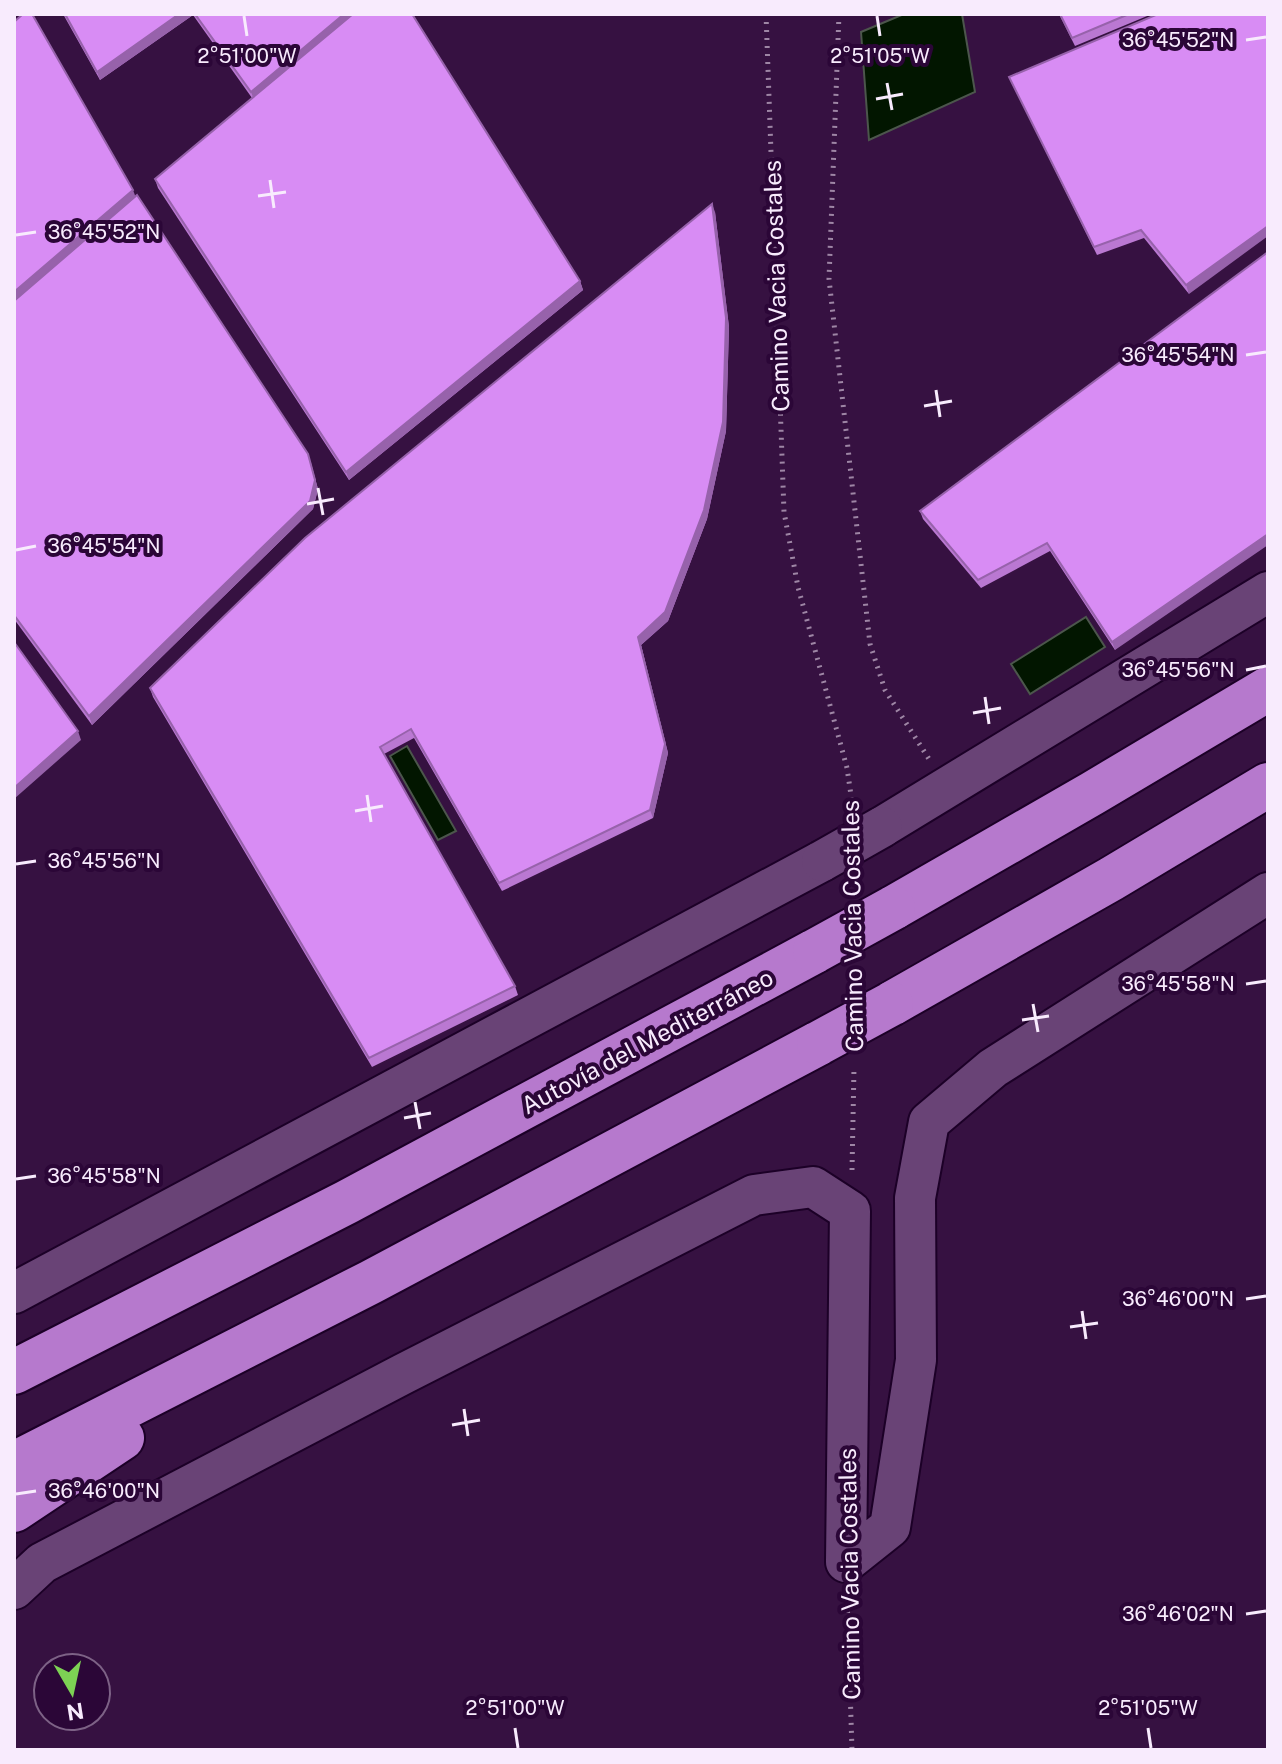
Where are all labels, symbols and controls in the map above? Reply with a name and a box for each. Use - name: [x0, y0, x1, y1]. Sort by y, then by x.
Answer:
- text: 36°45'52"N: [1122, 28, 1234, 52]
- text: 2°51'00"W: [197, 44, 297, 68]
- text: 2°51'05"W: [830, 44, 930, 68]
- street label: Camino Vacia Costales: [758, 160, 794, 412]
- text: 36°45'52"N: [48, 220, 160, 244]
- text: 36°45'54"N: [1121, 343, 1235, 367]
- text: 36°45'54"N: [47, 534, 161, 558]
- text: 36°45'56"N: [1121, 658, 1235, 682]
- street label: Camino Vacia Costales: [836, 800, 868, 1052]
- text: 36°45'56"N: [47, 849, 161, 873]
- street label: Autovía del Mediterráneo: [516, 963, 778, 1119]
- text: 36°45'58"N: [1121, 972, 1235, 996]
- text: 36°45'58"N: [47, 1164, 161, 1188]
- text: 36°46'00"N: [1122, 1287, 1234, 1311]
- street label: Camino Vacia Costales: [833, 1448, 865, 1700]
- text: 36°46'00"N: [48, 1479, 160, 1503]
- text: 36°46'02"N: [1122, 1602, 1234, 1626]
- north arrow: [32, 1652, 112, 1732]
- text: 2°51'00"W: [465, 1696, 565, 1720]
- text: 2°51'05"W: [1098, 1696, 1198, 1720]
- text: N: [65, 1698, 86, 1726]

